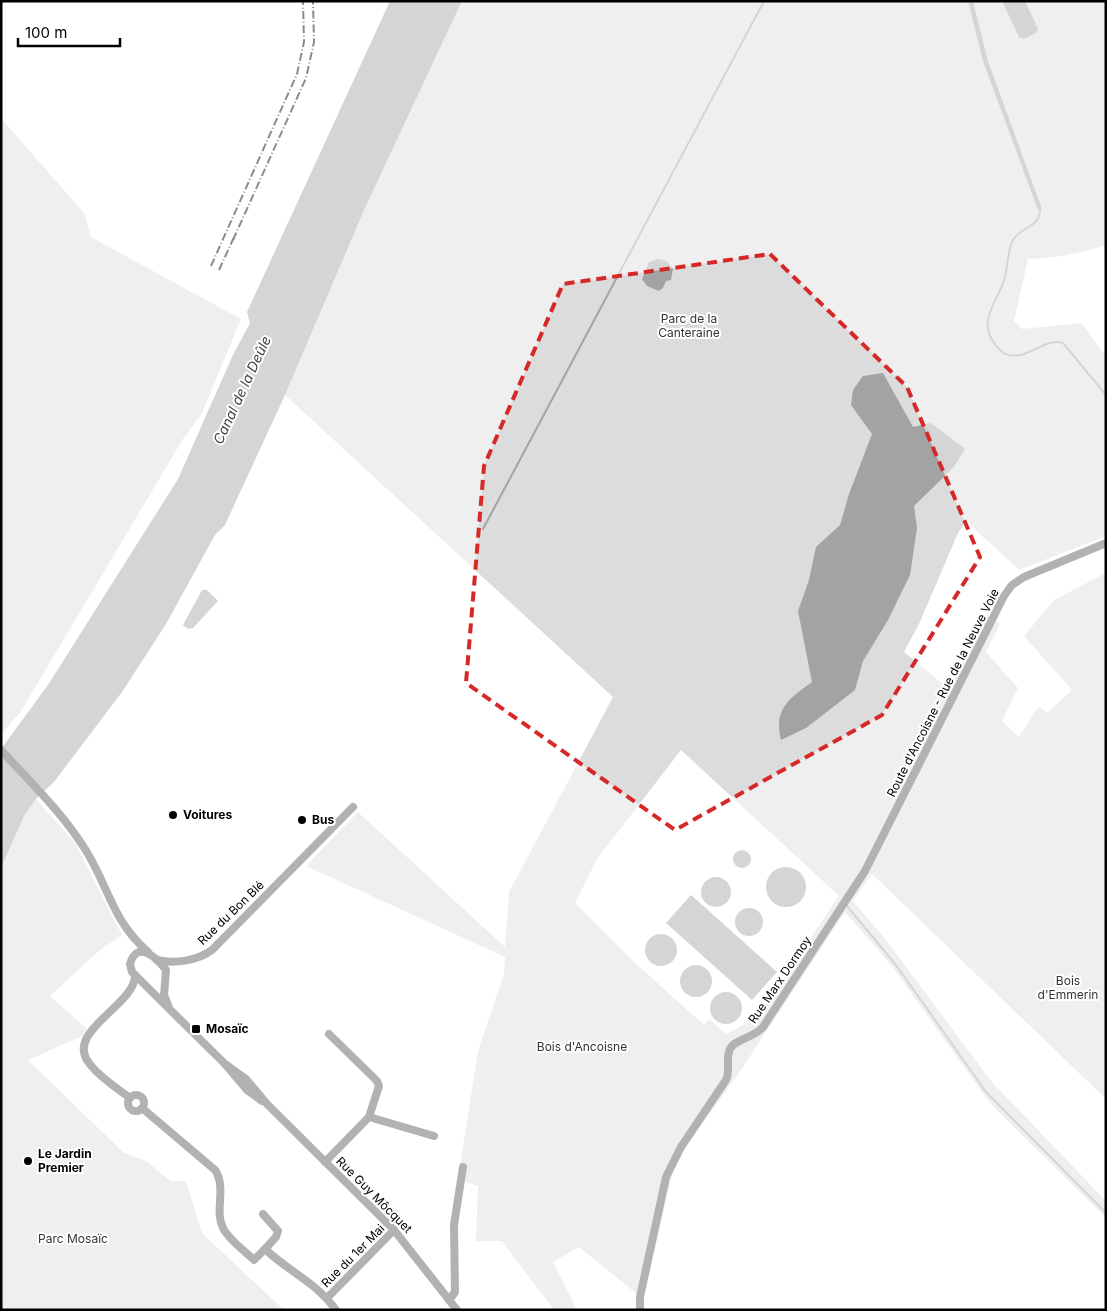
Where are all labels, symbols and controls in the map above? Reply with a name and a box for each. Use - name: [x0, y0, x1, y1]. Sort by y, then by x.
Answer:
- scale bar: [18, 15, 120, 47]
- text: 100 m: [25, 23, 67, 42]
- park label: Parc de la Canteraine: [658, 311, 720, 340]
- water label: Canal de la Deûle: [209, 333, 274, 447]
- street label: Route d'Ancoisne - Rue de la Neuve Voie: [883, 586, 1002, 799]
- place label: Voitures: [183, 807, 232, 822]
- marker: Voitures: [167, 809, 179, 821]
- place label: Bus: [312, 812, 334, 827]
- marker: Bus: [296, 814, 308, 826]
- street label: Rue du Bon Blé: [194, 877, 267, 948]
- street label: Rue Marx Dormoy: [745, 933, 815, 1026]
- park label: Bois d'Emmerin: [1038, 973, 1098, 1002]
- place label: Mosaïc: [206, 1021, 249, 1036]
- marker: Mosaïc: [190, 1023, 202, 1035]
- park label: Bois d'Ancoisne: [537, 1039, 627, 1054]
- place label: Le Jardin Premier: [38, 1146, 92, 1175]
- street label: Rue Guy Môcquet: [333, 1153, 416, 1236]
- marker: Le Jardin Premier: [22, 1155, 34, 1167]
- street label: Rue du 1er Mai: [318, 1221, 387, 1290]
- park label: Parc Mosaïc: [38, 1231, 108, 1246]

